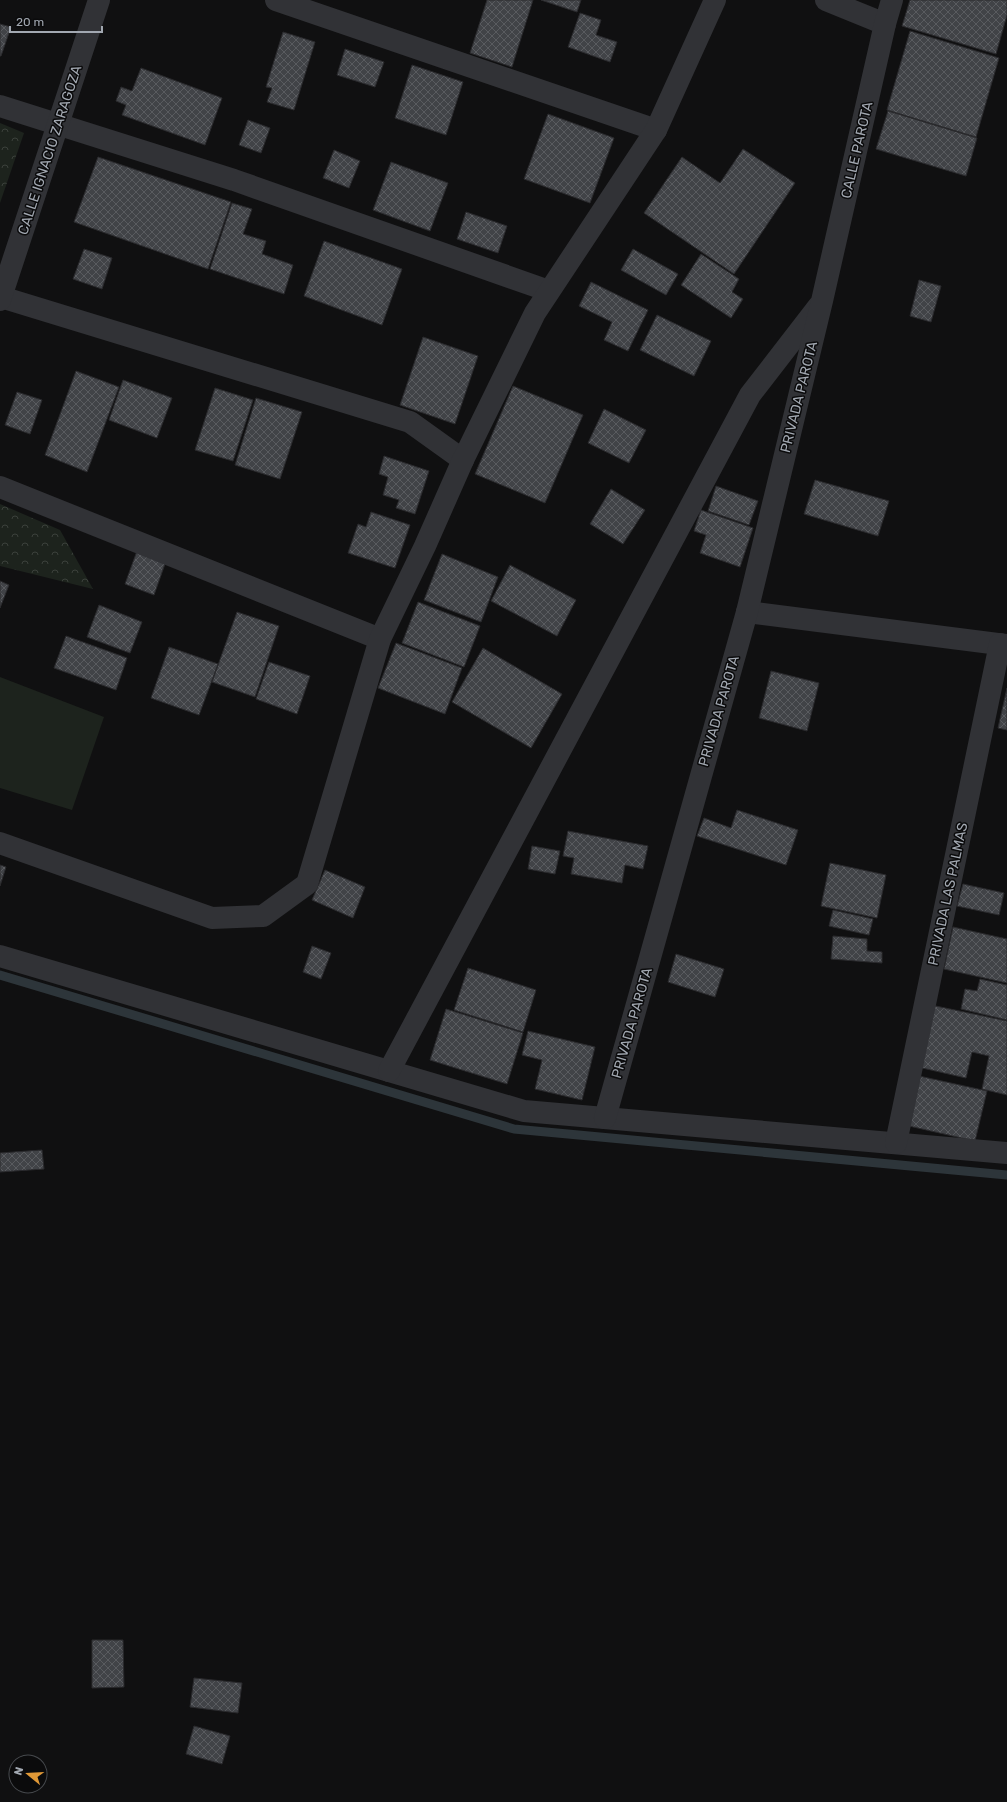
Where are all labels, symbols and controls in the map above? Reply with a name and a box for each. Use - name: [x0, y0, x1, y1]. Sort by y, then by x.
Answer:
- scale bar: [10, 8, 102, 34]
- text: 20 m: [16, 15, 44, 29]
- street label: CALLE IGNACIO ZARAGOZA: [14, 62, 86, 237]
- street label: CALLE PAROTA: [838, 99, 877, 200]
- street label: PRIVADA PAROTA: [777, 339, 821, 455]
- street label: PRIVADA PAROTA: [695, 653, 743, 768]
- street label: PRIVADA LAS PALMAS: [925, 821, 972, 967]
- street label: PRIVADA PAROTA: [608, 965, 656, 1080]
- north arrow: [8, 1754, 48, 1794]
- text: N: [12, 1765, 26, 1777]

